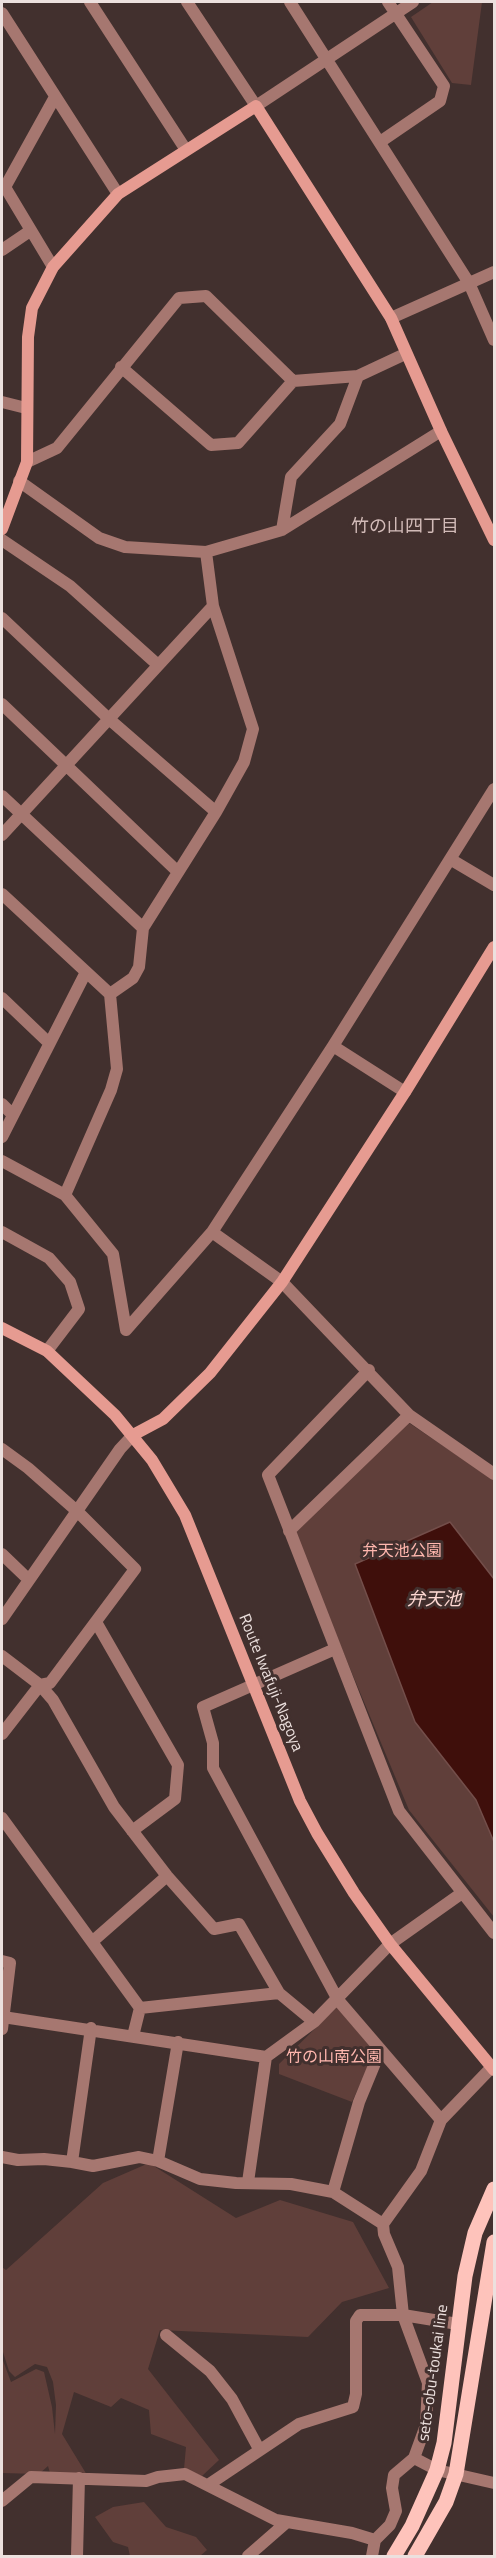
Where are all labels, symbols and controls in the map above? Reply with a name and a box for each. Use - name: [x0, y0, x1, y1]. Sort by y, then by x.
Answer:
- district label: 竹の山四丁目: [351, 517, 459, 539]
- park label: 弁天池公園: [362, 1542, 442, 1562]
- water label: 弁天池: [407, 1590, 461, 1612]
- street label: Route Iwafuji-Nagoya: [234, 1611, 306, 1755]
- park label: 竹の山南公園: [286, 2048, 382, 2068]
- street label: seto-obu-toukai line: [415, 2303, 453, 2443]

